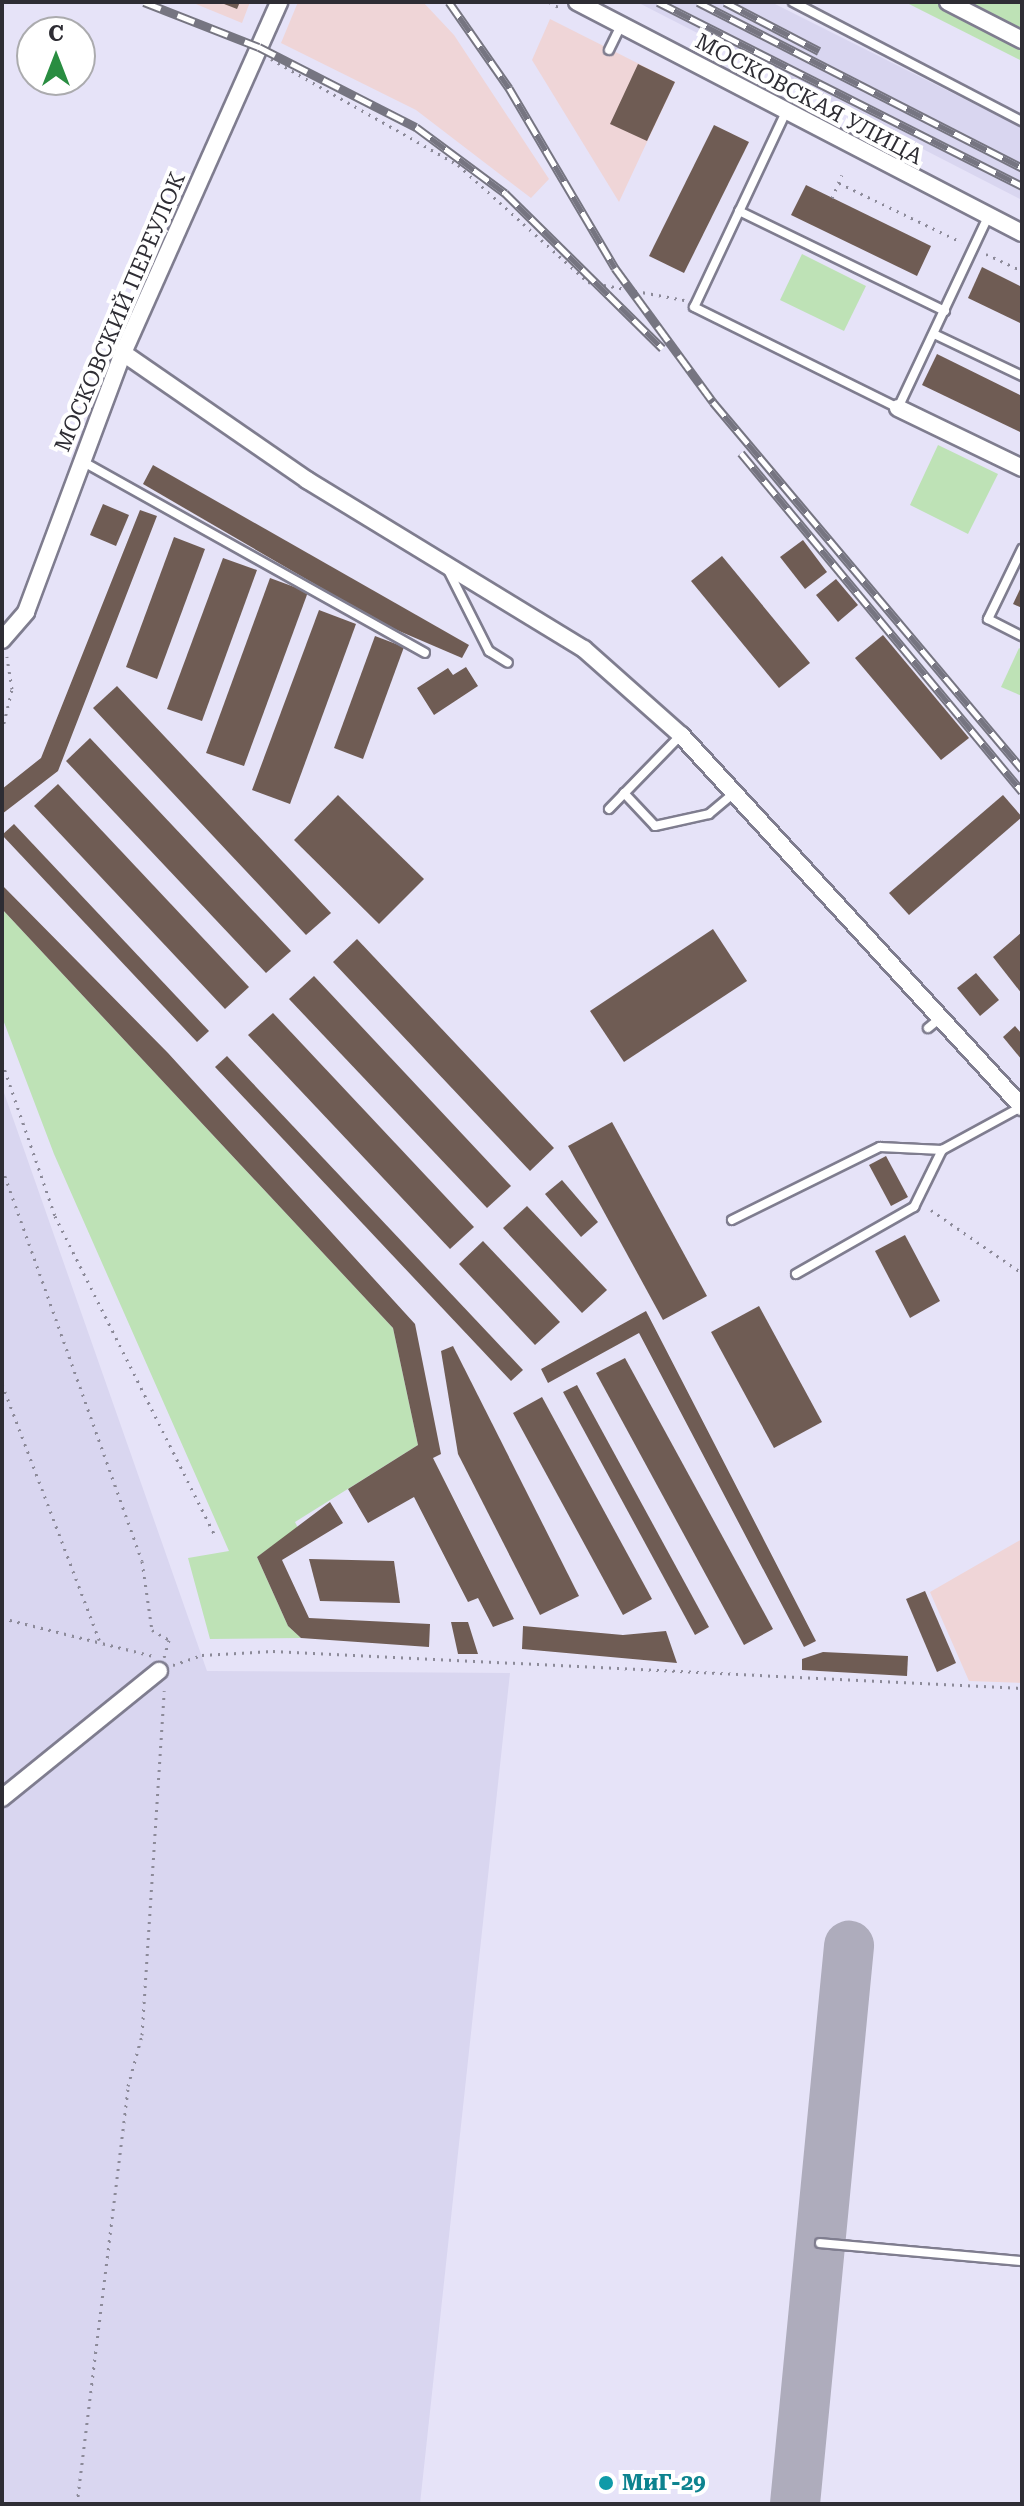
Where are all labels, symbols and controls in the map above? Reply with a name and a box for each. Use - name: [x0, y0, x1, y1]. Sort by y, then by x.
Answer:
- north arrow: [16, 16, 96, 96]
- text: С: [48, 21, 64, 46]
- street label: МОСКОВСКАЯ УЛИЦА: [691, 28, 927, 170]
- street label: МОСКОВСКИЙ ПЕРЕУЛОК: [49, 168, 191, 456]
- place label: МиГ-29: [622, 2470, 706, 2496]
- marker: МиГ-29: [597, 2474, 615, 2492]

